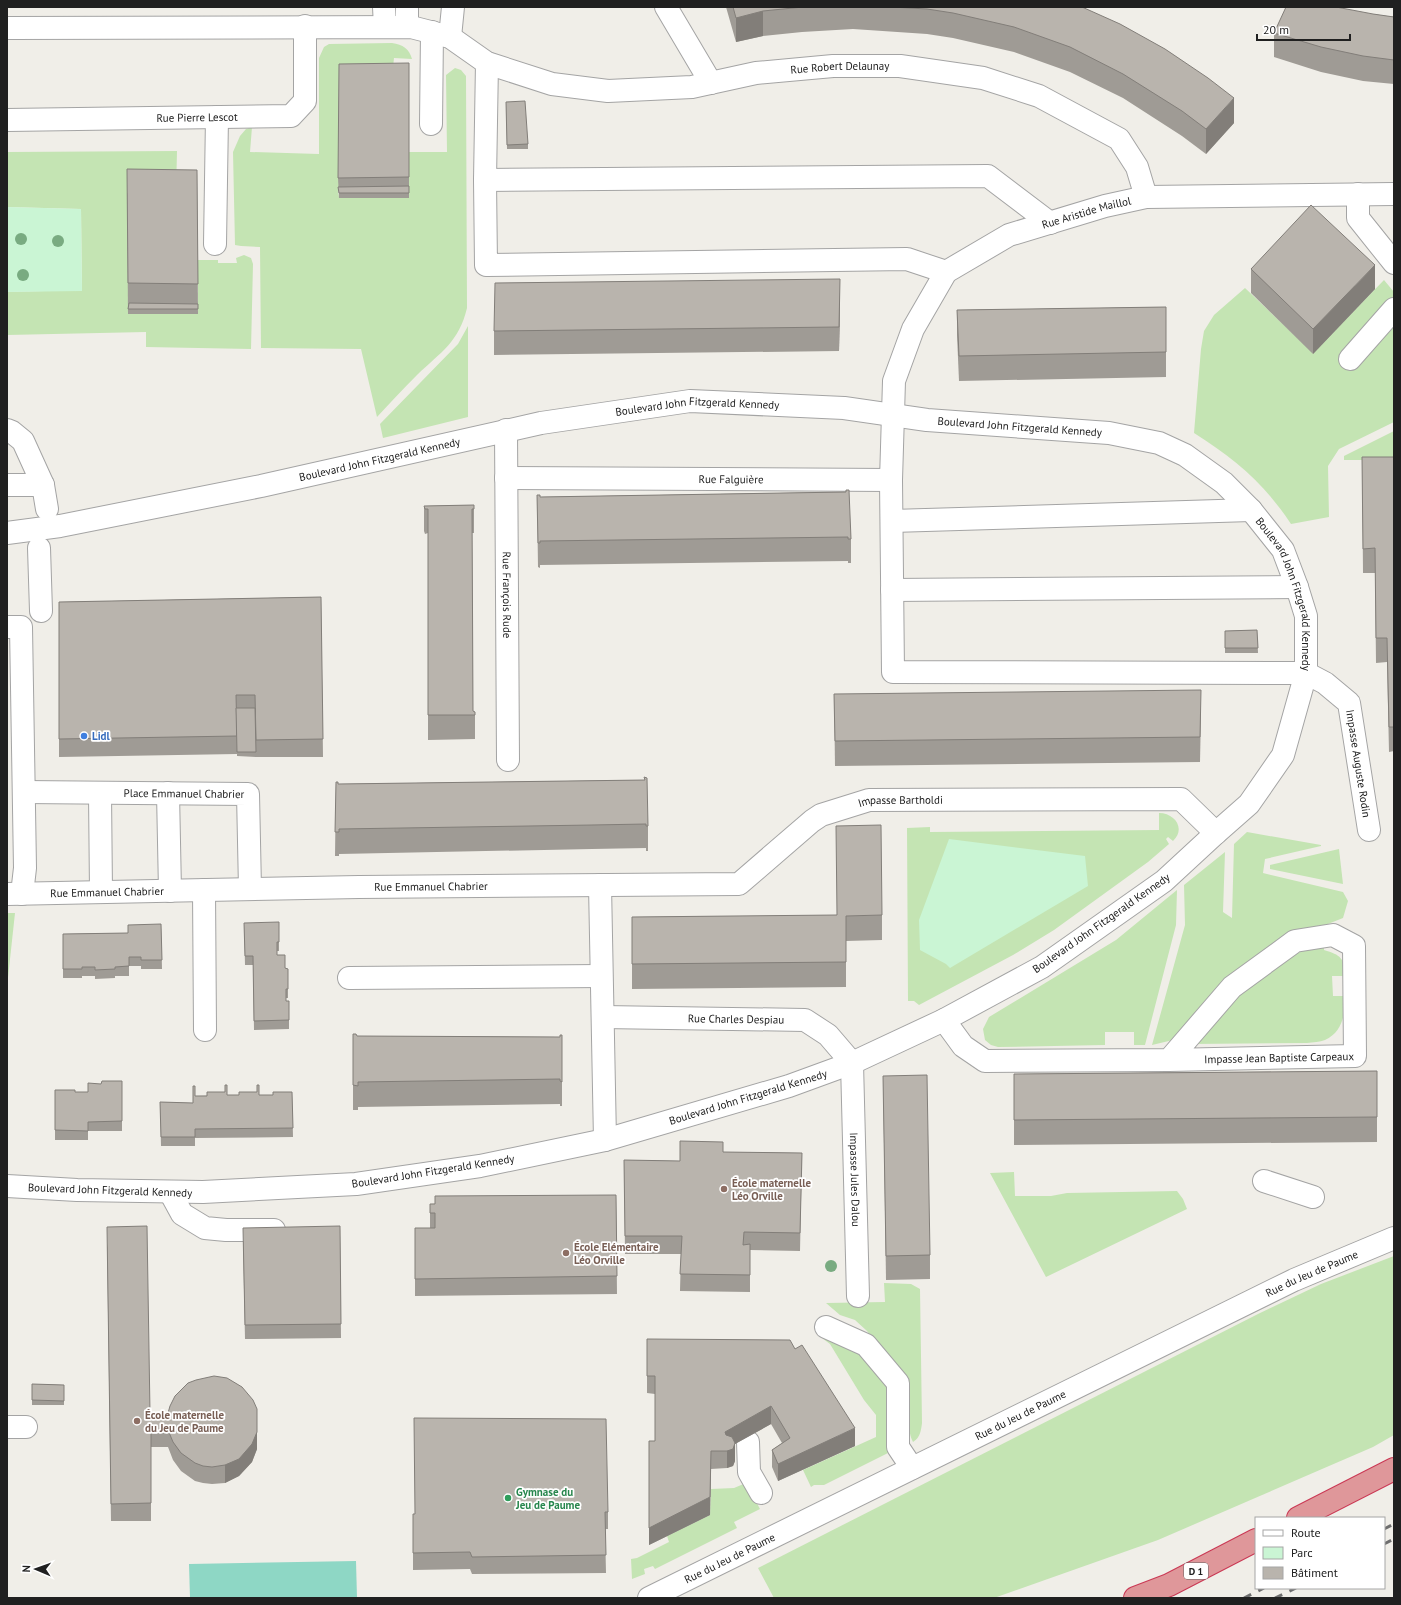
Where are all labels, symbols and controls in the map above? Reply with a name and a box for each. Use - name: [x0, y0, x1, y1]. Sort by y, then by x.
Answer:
- scale bar: [1257, 16, 1350, 42]
- text: 20 m: [1263, 22, 1289, 37]
- street label: Rue Robert Delaunay: [790, 59, 890, 77]
- street label: Rue Pierre Lescot: [156, 110, 238, 125]
- street label: Rue Aristide Maillol: [1040, 193, 1133, 232]
- street label: Boulevard John Fitzgerald Kennedy: [614, 394, 780, 419]
- street label: Boulevard John Fitzgerald Kennedy: [937, 414, 1103, 440]
- street label: Boulevard John Fitzgerald Kennedy: [298, 434, 462, 484]
- street label: Rue Falguière: [698, 472, 764, 486]
- street label: Boulevard John Fitzgerald Kennedy: [1253, 514, 1313, 672]
- street label: Rue François Rude: [500, 552, 514, 639]
- street label: Impasse Auguste Rodin: [1343, 709, 1374, 818]
- place label: Lidl: [92, 729, 111, 743]
- marker: Lidl: [79, 731, 89, 741]
- street label: Place Emmanuel Chabrier: [124, 786, 245, 801]
- street label: Impasse Bartholdi: [856, 793, 943, 810]
- street label: Boulevard John Fitzgerald Kennedy: [1030, 870, 1173, 976]
- street label: Rue Emmanuel Chabrier: [374, 879, 488, 894]
- street label: Rue Emmanuel Chabrier: [50, 884, 164, 900]
- street label: Rue Charles Despiau: [688, 1011, 784, 1027]
- street label: Impasse Jean Baptiste Carpeaux: [1204, 1049, 1355, 1066]
- street label: Boulevard John Fitzgerald Kennedy: [667, 1066, 830, 1128]
- street label: Impasse Jules Dalou: [847, 1132, 863, 1227]
- street label: Boulevard John Fitzgerald Kennedy: [351, 1151, 516, 1191]
- place label: École maternelle Léo Orville: [732, 1176, 811, 1203]
- street label: Boulevard John Fitzgerald Kennedy: [28, 1180, 193, 1200]
- marker: École maternelle Léo Orville: [719, 1184, 729, 1194]
- place label: École Elémentaire Léo Orville: [574, 1240, 659, 1267]
- street label: Rue du Jeu de Paume: [1263, 1247, 1360, 1300]
- marker: École Elémentaire Léo Orville: [561, 1248, 571, 1258]
- street label: Rue du Jeu de Paume: [973, 1386, 1068, 1443]
- place label: École maternelle du Jeu de Paume: [145, 1408, 224, 1435]
- marker: École maternelle du Jeu de Paume: [132, 1416, 142, 1426]
- place label: Gymnase du Jeu de Paume: [515, 1485, 580, 1512]
- marker: Gymnase du Jeu de Paume: [503, 1493, 513, 1503]
- legend: [1255, 1517, 1385, 1589]
- text: Route: [1291, 1525, 1321, 1540]
- street label: Rue du Jeu de Paume: [682, 1530, 778, 1586]
- text: Parc: [1291, 1545, 1313, 1560]
- north arrow: [16, 1549, 56, 1589]
- road number: D 1: [1184, 1563, 1208, 1579]
- text: N: [19, 1565, 33, 1573]
- text: Bâtiment: [1291, 1565, 1338, 1580]

